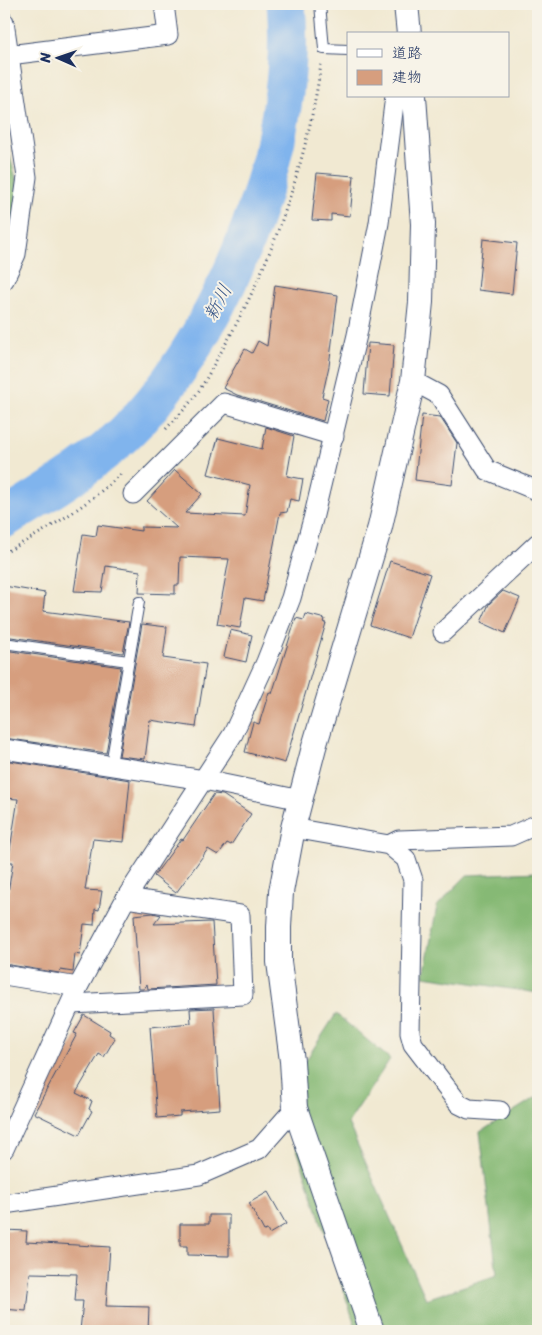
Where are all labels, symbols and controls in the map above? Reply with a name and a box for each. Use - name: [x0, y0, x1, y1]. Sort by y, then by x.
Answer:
- north arrow: [32, 32, 82, 82]
- legend: [347, 32, 510, 98]
- text: 道路: [392, 40, 422, 66]
- text: N: [33, 52, 58, 64]
- text: 建物: [392, 64, 422, 90]
- water label: 新川: [194, 278, 241, 327]

